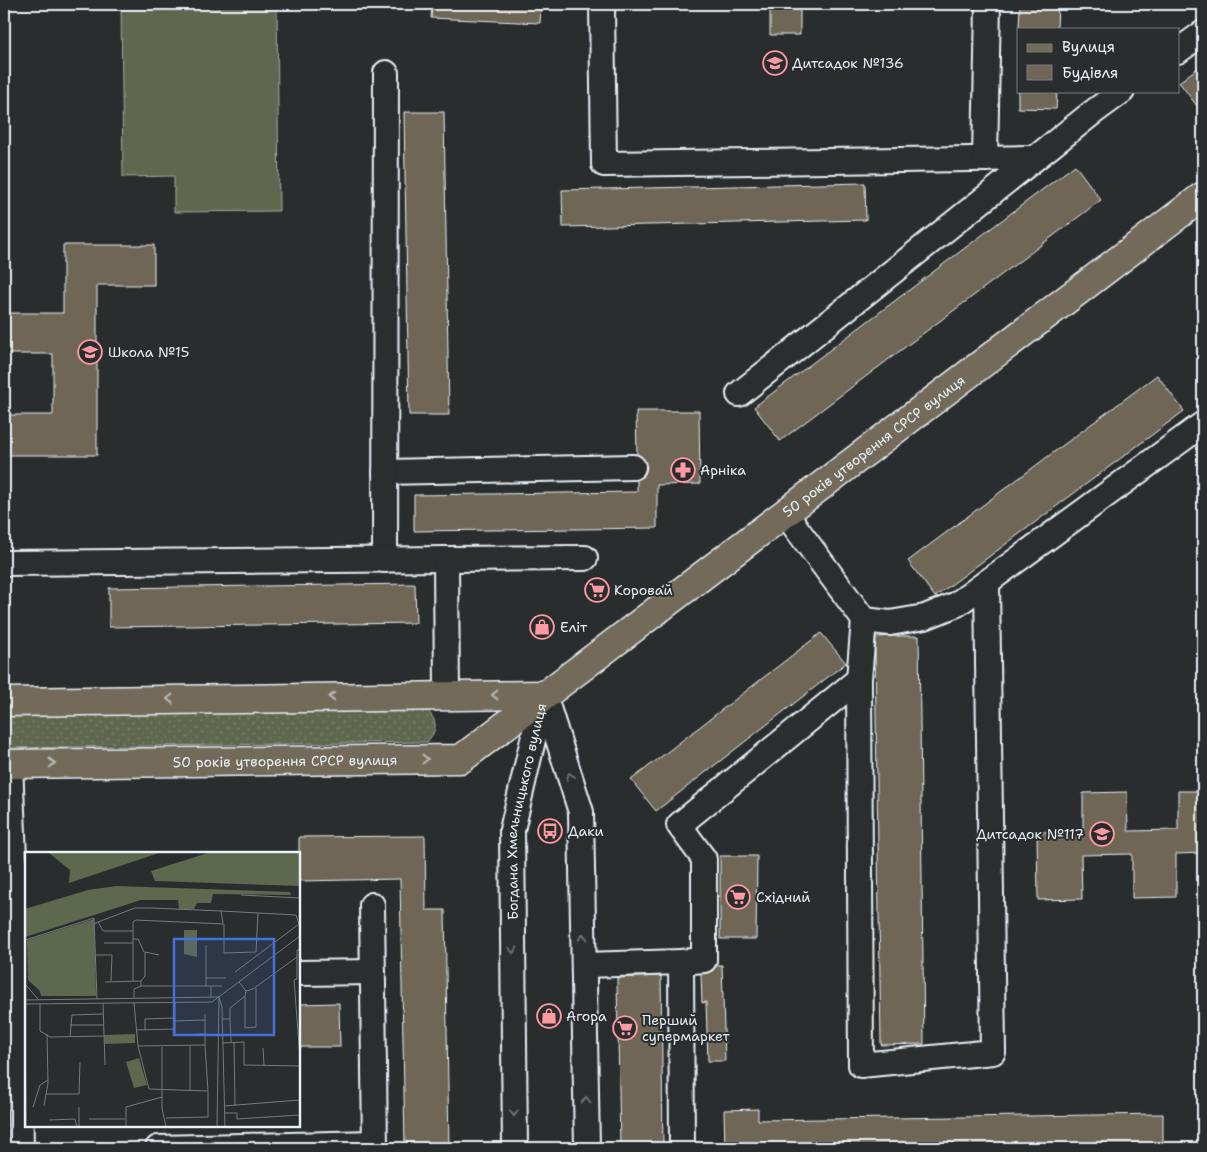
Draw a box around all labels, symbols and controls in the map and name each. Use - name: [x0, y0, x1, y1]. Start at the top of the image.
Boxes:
- legend: [1017, 28, 1180, 92]
- text: Вулиця: [1062, 37, 1115, 57]
- school or university icon: Дитсадок №136: [762, 50, 788, 76]
- place label: Дитсадок №136: [792, 54, 904, 72]
- text: Будівля: [1062, 63, 1118, 83]
- school or university icon: Школа №15: [77, 339, 103, 365]
- place label: Школа №15: [108, 343, 189, 361]
- street label: 50 років утворення СРСР вулиця: [779, 371, 969, 521]
- pharmacy icon: Арніка: [670, 457, 696, 483]
- place label: Арніка: [700, 461, 746, 479]
- supermarket icon: Коровай: [584, 577, 610, 603]
- place label: Коровай: [614, 581, 673, 599]
- shop icon: Еліт: [529, 614, 555, 640]
- place label: Еліт: [560, 618, 588, 636]
- one-way arrow: [491, 690, 499, 701]
- one-way arrow: [328, 692, 336, 703]
- one-way arrow: [166, 694, 174, 705]
- street label: Богдана Хмельницького вулиця: [503, 701, 550, 920]
- street label: 50 років утворення СРСР вулиця: [173, 751, 397, 771]
- one-way arrow: [422, 754, 429, 764]
- one-way arrow: [49, 758, 57, 768]
- one-way arrow: [565, 773, 575, 781]
- bus stop icon: Даки: [537, 818, 563, 844]
- school or university icon: Дитсадок №117: [1089, 821, 1115, 847]
- place label: Даки: [568, 822, 604, 840]
- place label: Дитсадок №117: [976, 825, 1084, 843]
- inset map: [25, 852, 300, 1127]
- supermarket icon: Східний: [725, 884, 751, 910]
- place label: Східний: [756, 888, 811, 906]
- one-way arrow: [578, 933, 588, 940]
- one-way arrow: [508, 946, 518, 954]
- shop icon: Агора: [536, 1003, 562, 1029]
- place label: Агора: [566, 1007, 607, 1025]
- place label: Перший супермаркет: [642, 1011, 731, 1045]
- supermarket icon: Перший супермаркет: [612, 1015, 638, 1041]
- one-way arrow: [581, 1095, 592, 1103]
- one-way arrow: [509, 1109, 519, 1117]

